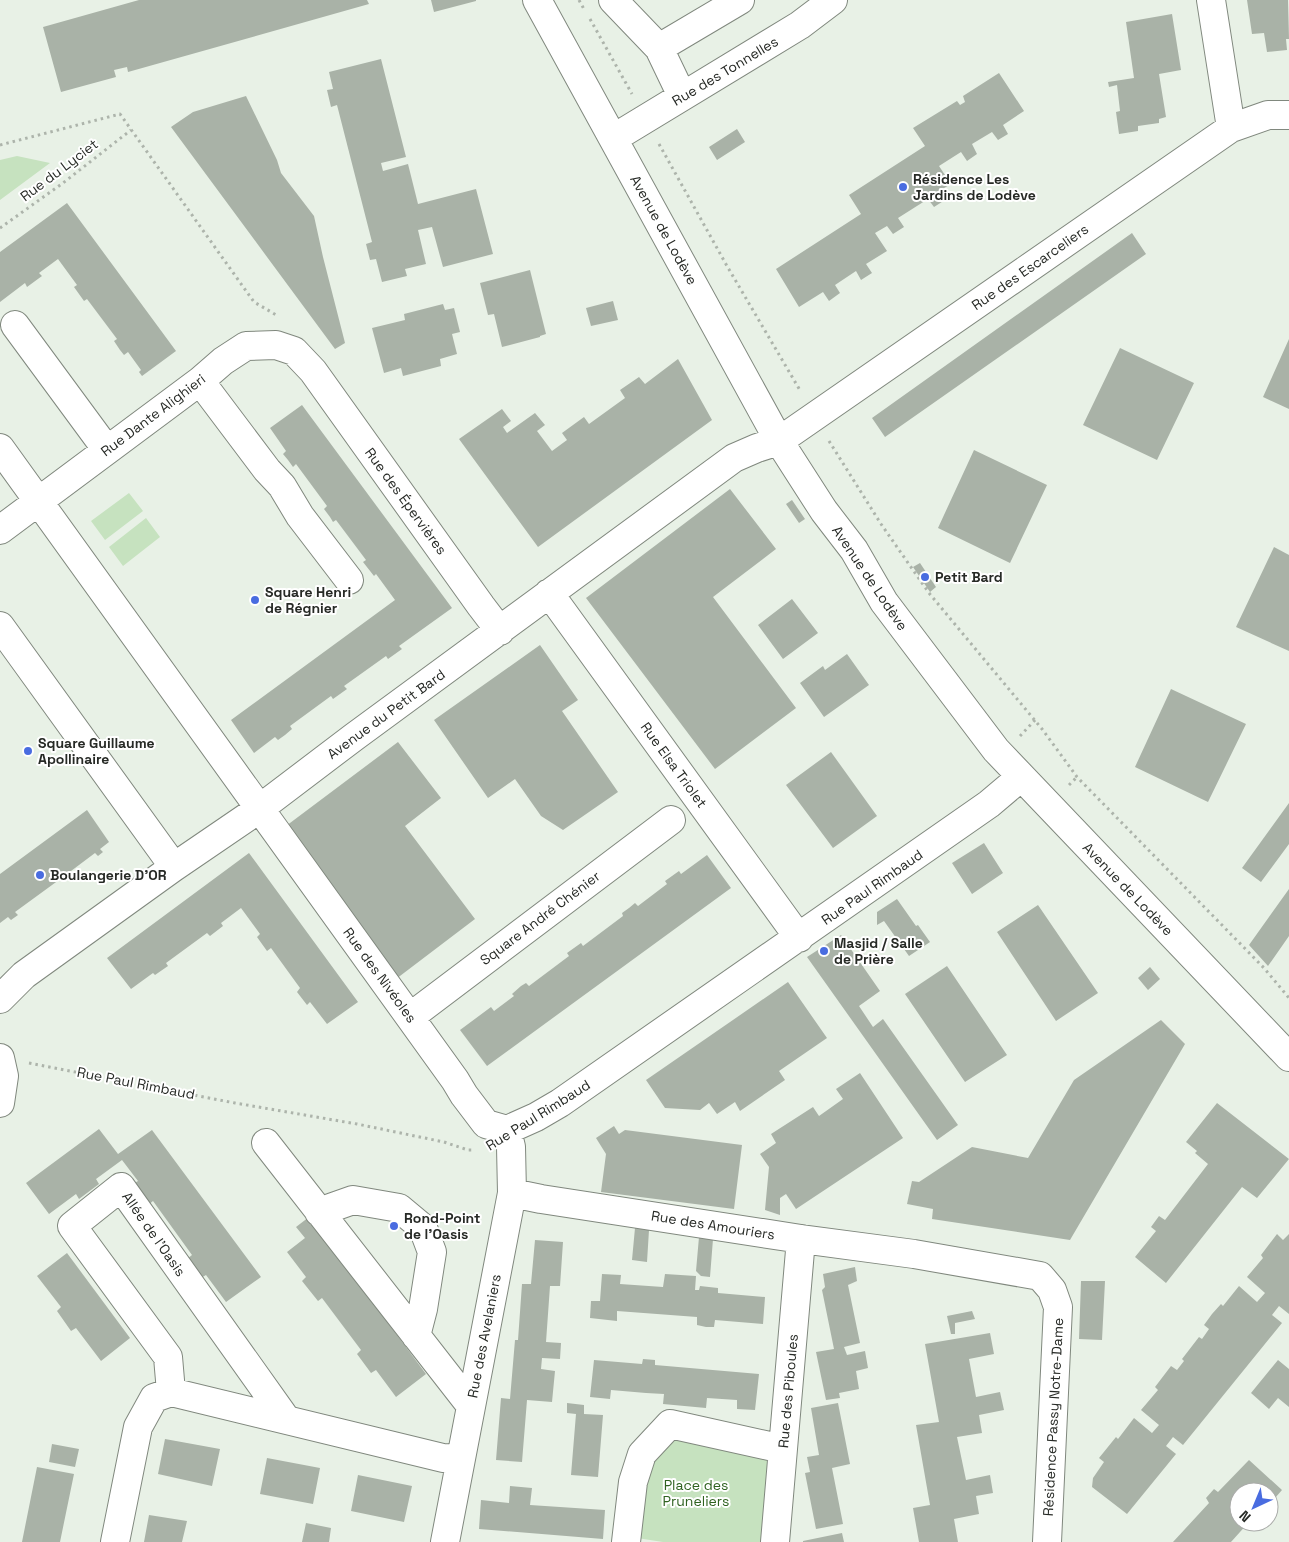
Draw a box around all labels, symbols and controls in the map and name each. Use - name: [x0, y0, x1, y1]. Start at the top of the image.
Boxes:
- street label: Rue des Tonnelles: [669, 32, 781, 110]
- street label: Rue du Lyciet: [16, 135, 102, 205]
- place label: Résidence Les Jardins de Lodève: [913, 170, 1036, 204]
- street label: Avenue de Lodève: [626, 172, 702, 288]
- marker: Résidence Les Jardins de Lodève: [897, 181, 909, 193]
- street label: Rue des Escarceliers: [968, 220, 1092, 314]
- street label: Rue Dante Alighieri: [97, 370, 209, 460]
- street label: Rue des Épervières: [361, 444, 451, 558]
- street label: Avenue de Lodève: [828, 522, 912, 634]
- place label: Petit Bard: [935, 568, 1003, 586]
- marker: Petit Bard: [919, 571, 931, 583]
- place label: Square Henri de Régnier: [265, 583, 351, 617]
- marker: Square Henri de Régnier: [249, 594, 261, 606]
- street label: Avenue du Petit Bard: [323, 665, 449, 763]
- street label: Rue Elsa Triolet: [637, 719, 711, 811]
- place label: Square Guillaume Apollinaire: [38, 734, 155, 768]
- marker: Square Guillaume Apollinaire: [22, 745, 34, 757]
- street label: Avenue de Lodève: [1079, 839, 1177, 939]
- street label: Rue Paul Rimbaud: [818, 845, 926, 929]
- place label: Boulangerie D'OR: [50, 866, 167, 884]
- street label: Square André Chénier: [476, 867, 604, 969]
- marker: Boulangerie D'OR: [34, 869, 46, 881]
- street label: Rue des Nivéoles: [339, 924, 421, 1026]
- place label: Masjid / Salle de Prière: [834, 934, 923, 968]
- marker: Masjid / Salle de Prière: [818, 945, 830, 957]
- street label: Rue Paul Rimbaud: [75, 1063, 197, 1103]
- street label: Rue Paul Rimbaud: [482, 1076, 594, 1154]
- street label: Allée de l'Oasis: [118, 1188, 190, 1280]
- street label: Rue des Amouriers: [650, 1206, 776, 1244]
- place label: Rond-Point de l'Oasis: [404, 1209, 480, 1243]
- marker: Rond-Point de l'Oasis: [388, 1220, 400, 1232]
- street label: Rue des Avelaniers: [463, 1273, 505, 1399]
- street label: Résidence Passy Notre-Dame: [1039, 1317, 1067, 1517]
- street label: Rue des Piboules: [774, 1333, 802, 1449]
- park label: Place des Pruneliers: [663, 1476, 729, 1510]
- north arrow: [1229, 1482, 1279, 1532]
- text: N: [1235, 1507, 1255, 1526]

